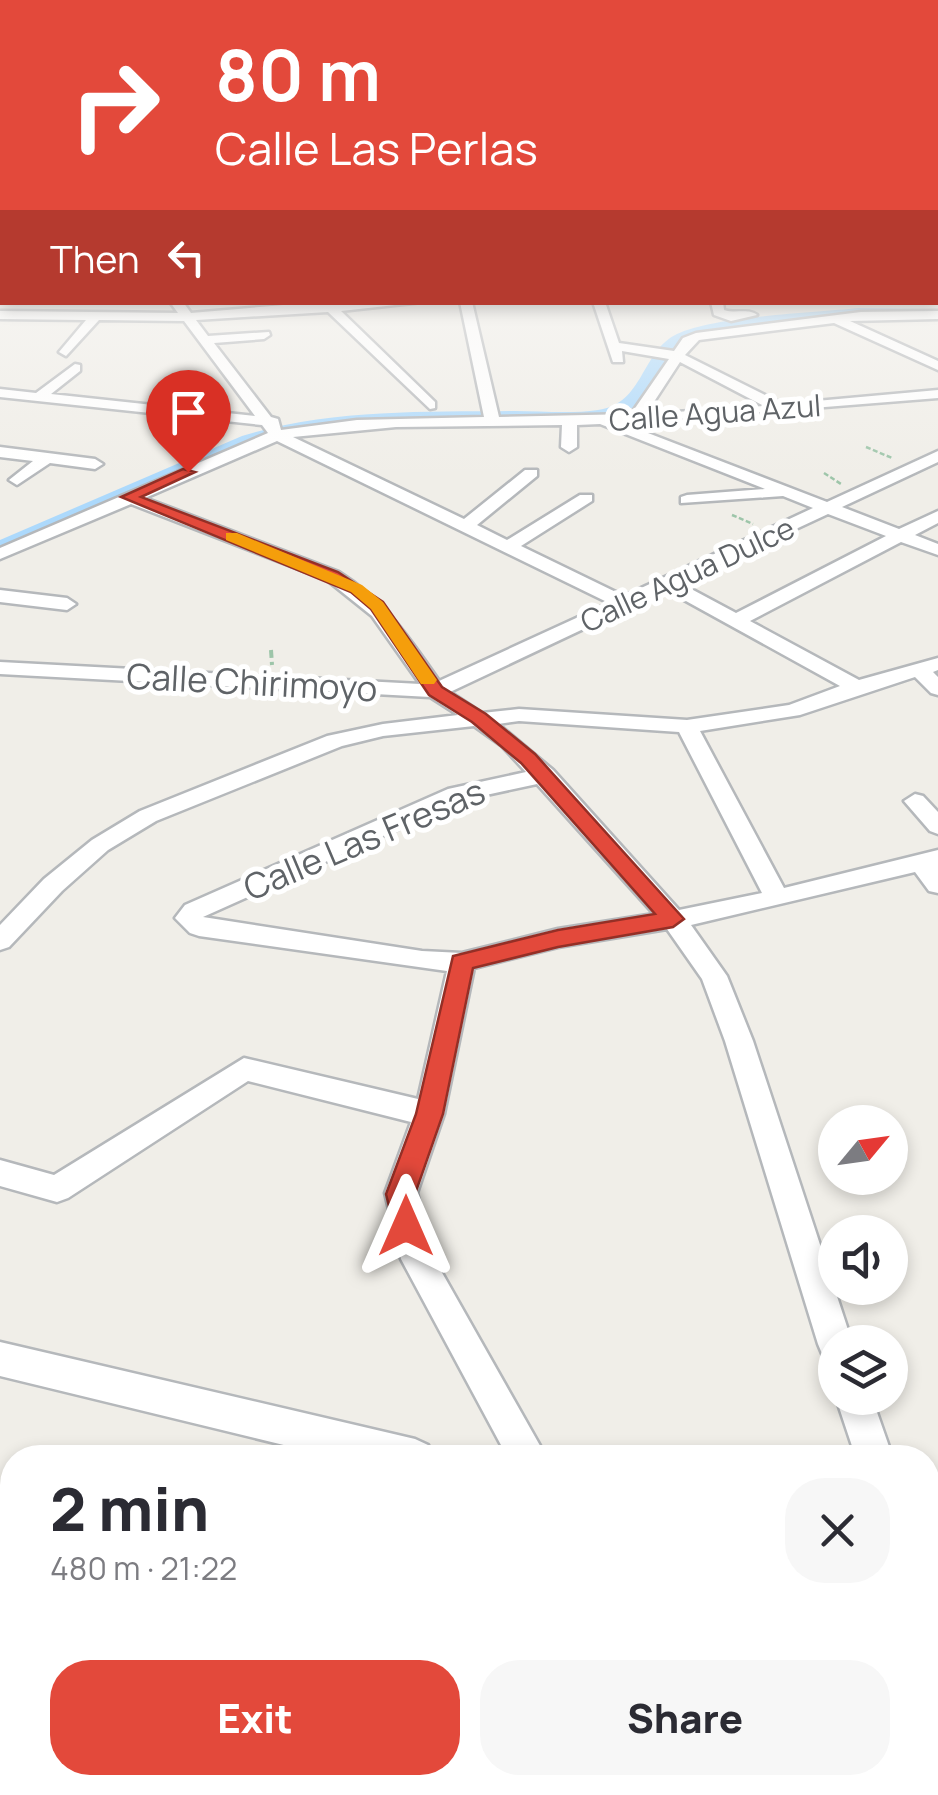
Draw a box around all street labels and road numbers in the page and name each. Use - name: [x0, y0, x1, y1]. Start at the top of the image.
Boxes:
- street label: Calle Agua Azul: [608, 384, 822, 440]
- street label: Calle Agua Dulce: [573, 506, 801, 642]
- street label: Calle Chirimoyo: [125, 651, 379, 713]
- street label: Calle Las Fresas: [236, 767, 492, 911]

